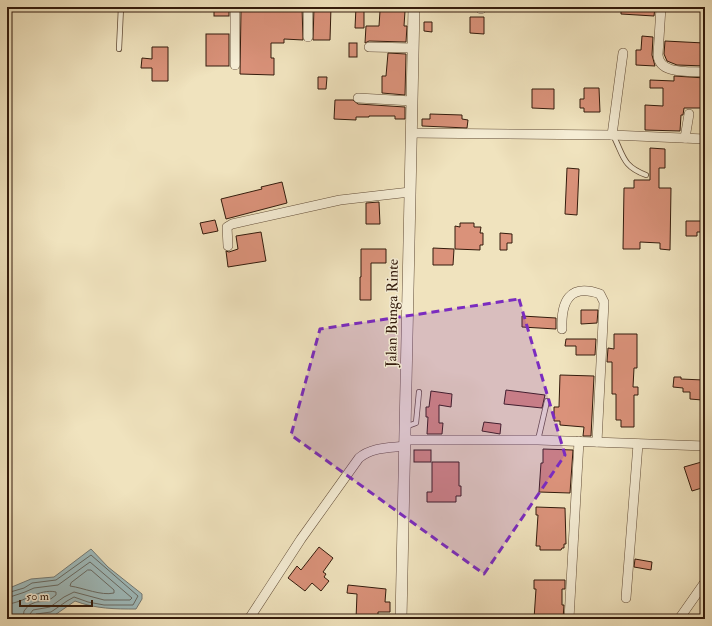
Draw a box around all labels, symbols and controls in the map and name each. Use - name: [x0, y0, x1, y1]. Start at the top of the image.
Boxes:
- street label: Jalan Bunga Rinte: [382, 259, 404, 368]
- scale bar: [20, 582, 92, 608]
- text: 50 m: [26, 589, 50, 604]

